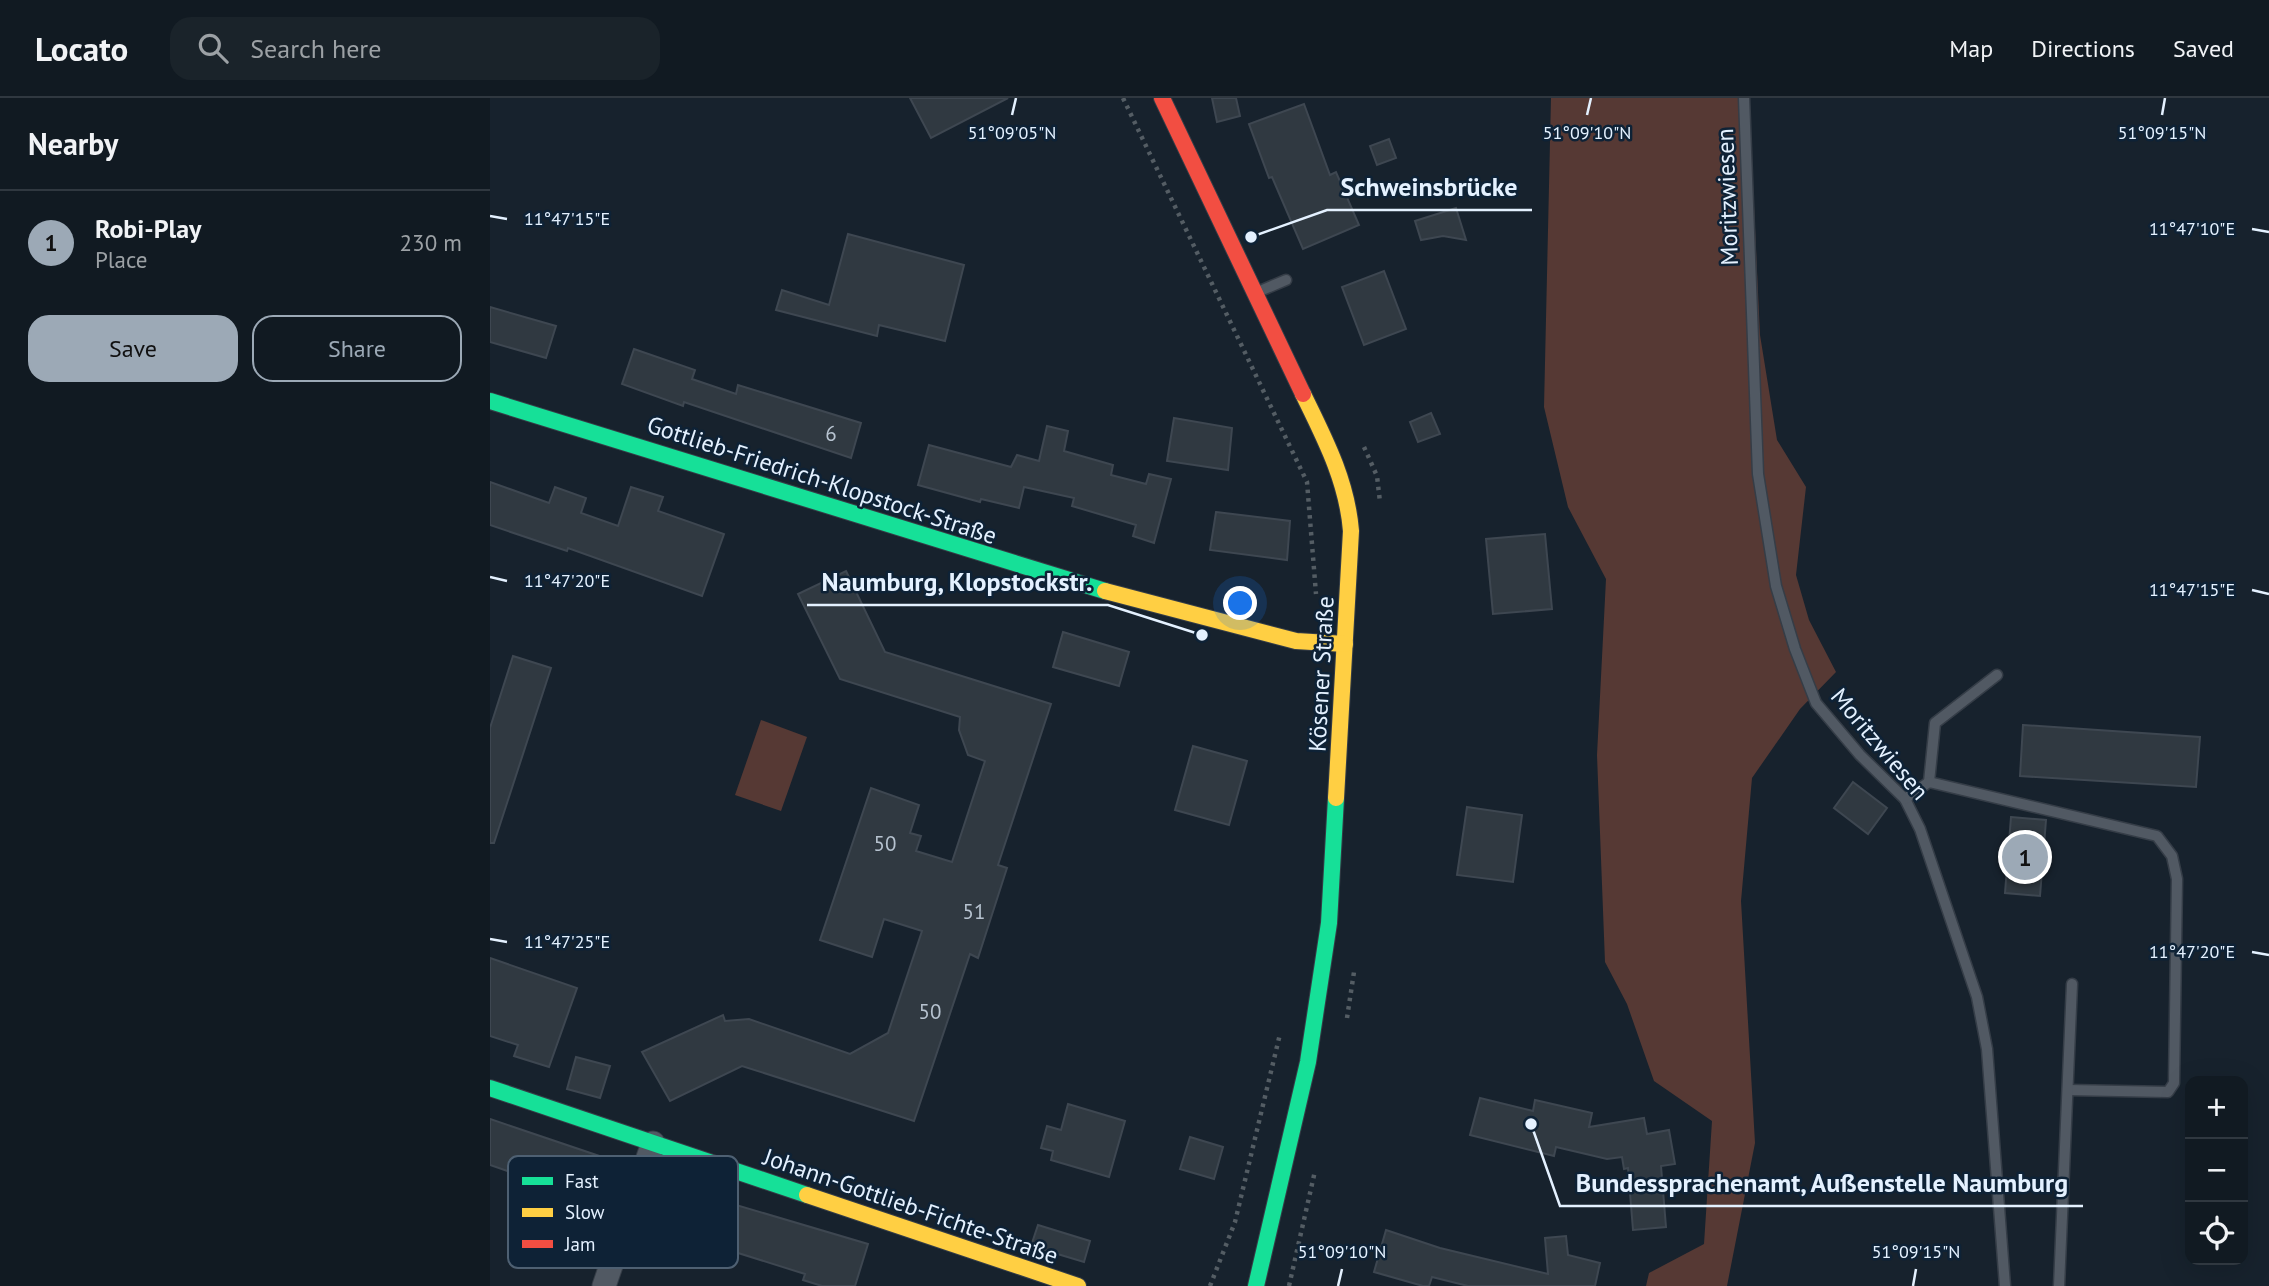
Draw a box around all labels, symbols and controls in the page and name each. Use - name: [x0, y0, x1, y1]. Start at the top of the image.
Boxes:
- search box: [170, 17, 660, 80]
- text: Locato: [35, 27, 128, 70]
- icon: search: [194, 29, 232, 67]
- text: Search here: [250, 32, 381, 65]
- text: Map: [1949, 33, 1993, 64]
- text: Directions: [2031, 33, 2135, 64]
- text: Saved: [2173, 33, 2234, 64]
- text: 51°09'05"N: [968, 121, 1056, 144]
- text: 51°09'10"N: [1543, 121, 1631, 144]
- text: 51°09'15"N: [2118, 121, 2206, 144]
- text: Nearby: [28, 124, 118, 163]
- street label: Moritzwiesen: [1709, 128, 1745, 266]
- callout: Schweinsbrücke: [1327, 163, 1532, 210]
- text: Schweinsbrücke: [1340, 170, 1518, 203]
- text: 11°47'15"E: [524, 207, 610, 230]
- text: Robi-Play: [95, 212, 202, 245]
- text: 11°47'10"E: [2149, 217, 2235, 240]
- text: 1: [44, 228, 58, 257]
- text: 230 m: [400, 228, 462, 257]
- text: Place: [95, 245, 148, 274]
- button: Save: [28, 315, 238, 382]
- button: Share: [252, 315, 462, 382]
- street label: Gottlieb-Friedrich-Klopstock-Straße: [643, 409, 1001, 551]
- house number: 6: [825, 420, 837, 447]
- callout: Naumburg, Klopstockstr.: [807, 558, 1108, 605]
- text: Naumburg, Klopstockstr.: [822, 565, 1092, 598]
- text: 11°47'20"E: [524, 569, 610, 592]
- text: 11°47'15"E: [2149, 578, 2235, 601]
- your location: [1223, 586, 1257, 620]
- street label: Kösener Straße: [1301, 595, 1341, 753]
- street label: Moritzwiesen: [1824, 682, 1936, 806]
- house number: 50: [874, 830, 896, 857]
- pin: 1: [2002, 831, 2048, 883]
- house number: 51: [963, 898, 985, 925]
- text: 11°47'25"E: [524, 930, 610, 953]
- text: 11°47'20"E: [2149, 940, 2235, 963]
- house number: 50: [919, 998, 941, 1025]
- map controls: [2185, 1076, 2248, 1265]
- button: +: [2185, 1076, 2248, 1139]
- button: −: [2185, 1139, 2248, 1202]
- street label: Johann-Gottlieb-Fichte-Straße: [759, 1141, 1062, 1271]
- legend: [508, 1156, 738, 1268]
- callout: Bundessprachenamt, Außenstelle Naumburg: [1560, 1159, 2083, 1206]
- text: Bundessprachenamt, Außenstelle Naumburg: [1576, 1166, 2068, 1199]
- text: Fast: [565, 1169, 599, 1193]
- text: Slow: [565, 1200, 605, 1224]
- button: locate: [2185, 1202, 2248, 1265]
- text: Jam: [564, 1232, 595, 1256]
- text: 51°09'10"N: [1298, 1240, 1386, 1263]
- text: 51°09'15"N: [1872, 1240, 1960, 1263]

